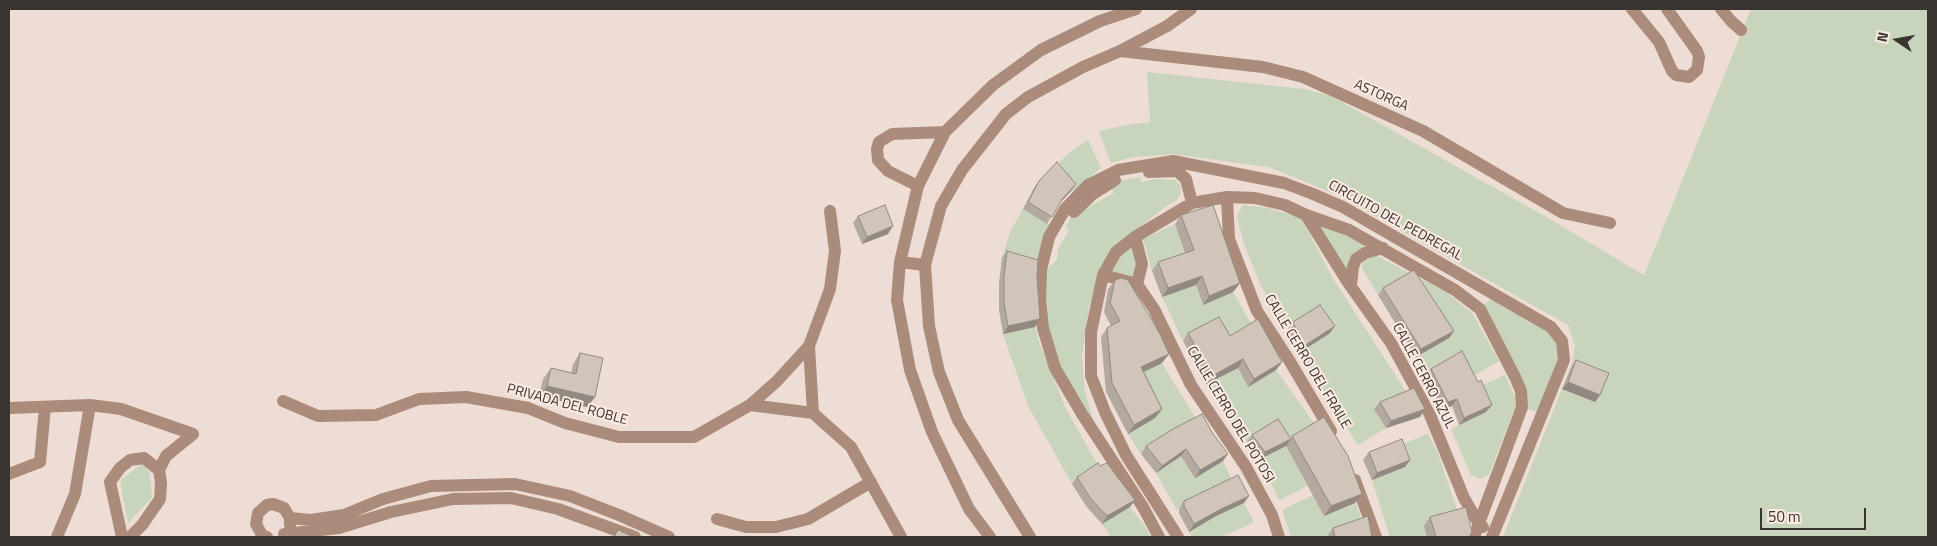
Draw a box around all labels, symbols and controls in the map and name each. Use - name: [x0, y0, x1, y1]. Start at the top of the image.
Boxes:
- north arrow: [1872, 15, 1922, 65]
- text: N: [1871, 30, 1893, 44]
- street label: ASTORGA: [1351, 77, 1411, 115]
- street label: CIRCUITO DEL PEDREGAL: [1325, 177, 1465, 265]
- street label: CALLE CERRO DEL FRAILE: [1260, 292, 1354, 432]
- street label: CALLE CERRO AZUL: [1388, 321, 1458, 431]
- street label: CALLE CERRO DEL POTOSI: [1183, 344, 1277, 486]
- street label: PRIVADA DEL ROBLE: [505, 381, 629, 429]
- scale bar: [1762, 498, 1868, 530]
- text: 50 m: [1768, 505, 1801, 528]

